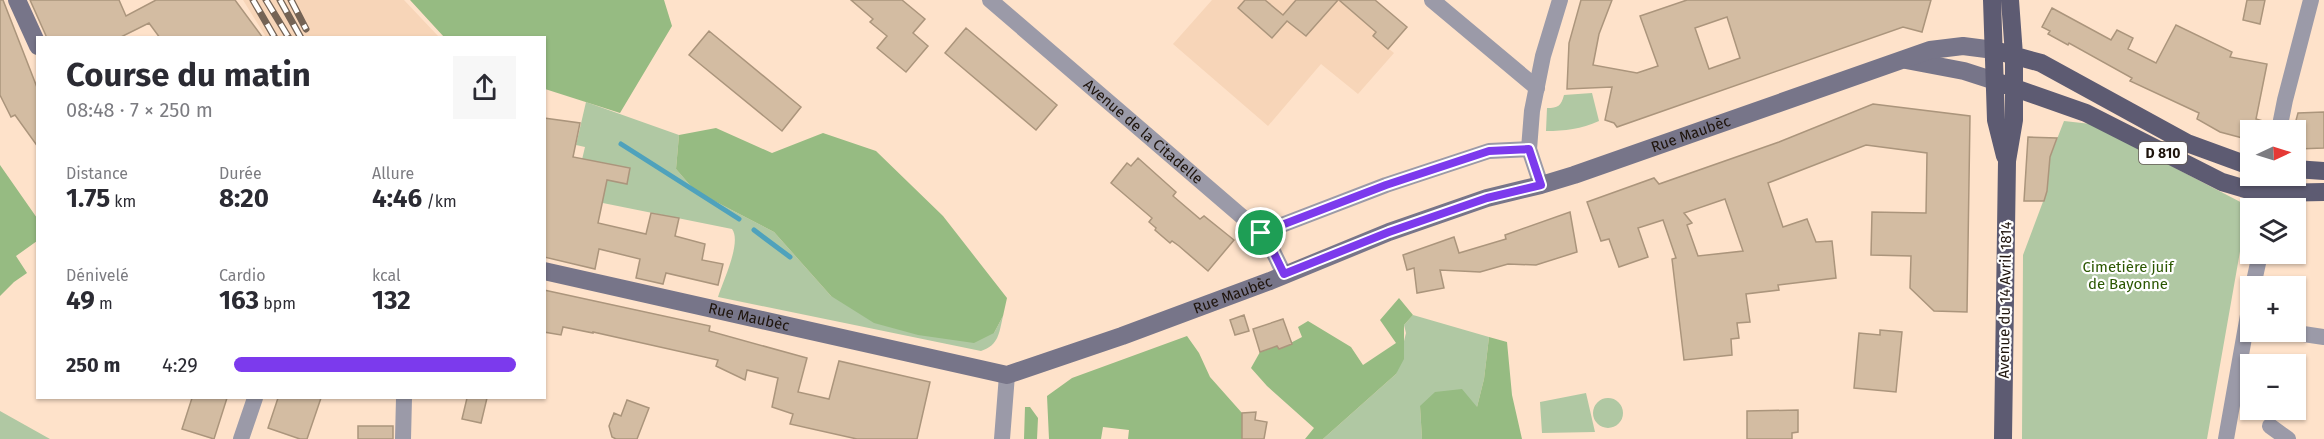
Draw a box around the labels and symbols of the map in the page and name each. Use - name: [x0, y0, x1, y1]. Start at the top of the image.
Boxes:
- street label: Avenue de la Citadelle: [1080, 75, 1207, 188]
- street label: Rue Maubèc: [1649, 112, 1733, 156]
- north arrow: [2240, 120, 2306, 186]
- road number: D 810: [2139, 142, 2187, 164]
- pin: [1235, 207, 1286, 258]
- street label: Avenue du 14 Avril 1814: [1995, 221, 2015, 379]
- park label: Cimetière juif de Bayonne: [2082, 258, 2175, 293]
- street label: Rue Maubèc: [1191, 272, 1275, 318]
- street label: Rue Maubèc: [707, 299, 791, 335]

